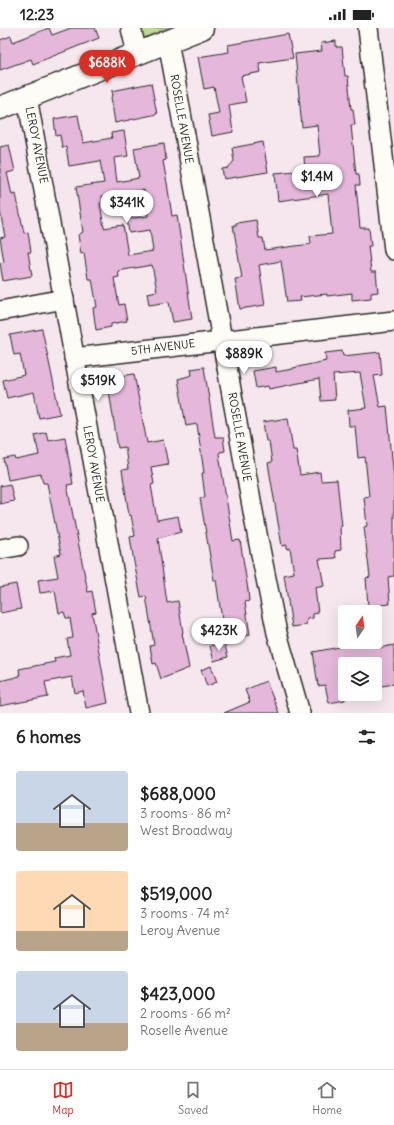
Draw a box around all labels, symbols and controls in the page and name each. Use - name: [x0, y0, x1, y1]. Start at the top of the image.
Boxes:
- text: 12:23: [20, 5, 54, 24]
- pin: $688K: [79, 50, 135, 84]
- text: $688K: [88, 54, 126, 71]
- street label: ROSELLE AVENUE: [167, 73, 197, 165]
- street label: LEROY AVENUE: [23, 105, 51, 185]
- pin: $1.4M: [289, 164, 345, 198]
- text: $1.4M: [301, 168, 333, 185]
- pin: $341K: [99, 190, 155, 224]
- text: $341K: [109, 194, 145, 211]
- street label: 5TH AVENUE: [130, 336, 196, 358]
- pin: $889K: [216, 341, 272, 375]
- text: $889K: [225, 345, 263, 362]
- pin: $519K: [70, 368, 126, 402]
- text: $519K: [80, 372, 116, 389]
- street label: ROSELLE AVENUE: [225, 391, 255, 483]
- street label: LEROY AVENUE: [80, 424, 108, 504]
- north arrow: [338, 605, 382, 649]
- map controls: [338, 605, 382, 701]
- pin: $423K: [191, 618, 247, 652]
- text: $423K: [200, 622, 238, 639]
- button: layers: [338, 657, 382, 701]
- text: 6 homes: [16, 726, 81, 748]
- icon: filters: [356, 726, 378, 748]
- text: $688,000: [140, 783, 216, 805]
- icon: home: [48, 787, 96, 835]
- text: 3 rooms · 86 m²: [140, 805, 231, 822]
- text: West Broadway: [140, 822, 233, 839]
- text: $519,000: [140, 883, 213, 905]
- icon: home: [48, 887, 96, 935]
- text: 3 rooms · 74 m²: [140, 905, 230, 922]
- text: Leroy Avenue: [140, 922, 220, 939]
- text: $423,000: [140, 983, 215, 1005]
- icon: home: [48, 987, 96, 1035]
- text: 2 rooms · 66 m²: [140, 1005, 231, 1022]
- text: Roselle Avenue: [140, 1022, 228, 1039]
- tab: Map: [52, 1079, 74, 1117]
- tab: Saved: [178, 1079, 208, 1117]
- tab: Home: [312, 1079, 342, 1117]

